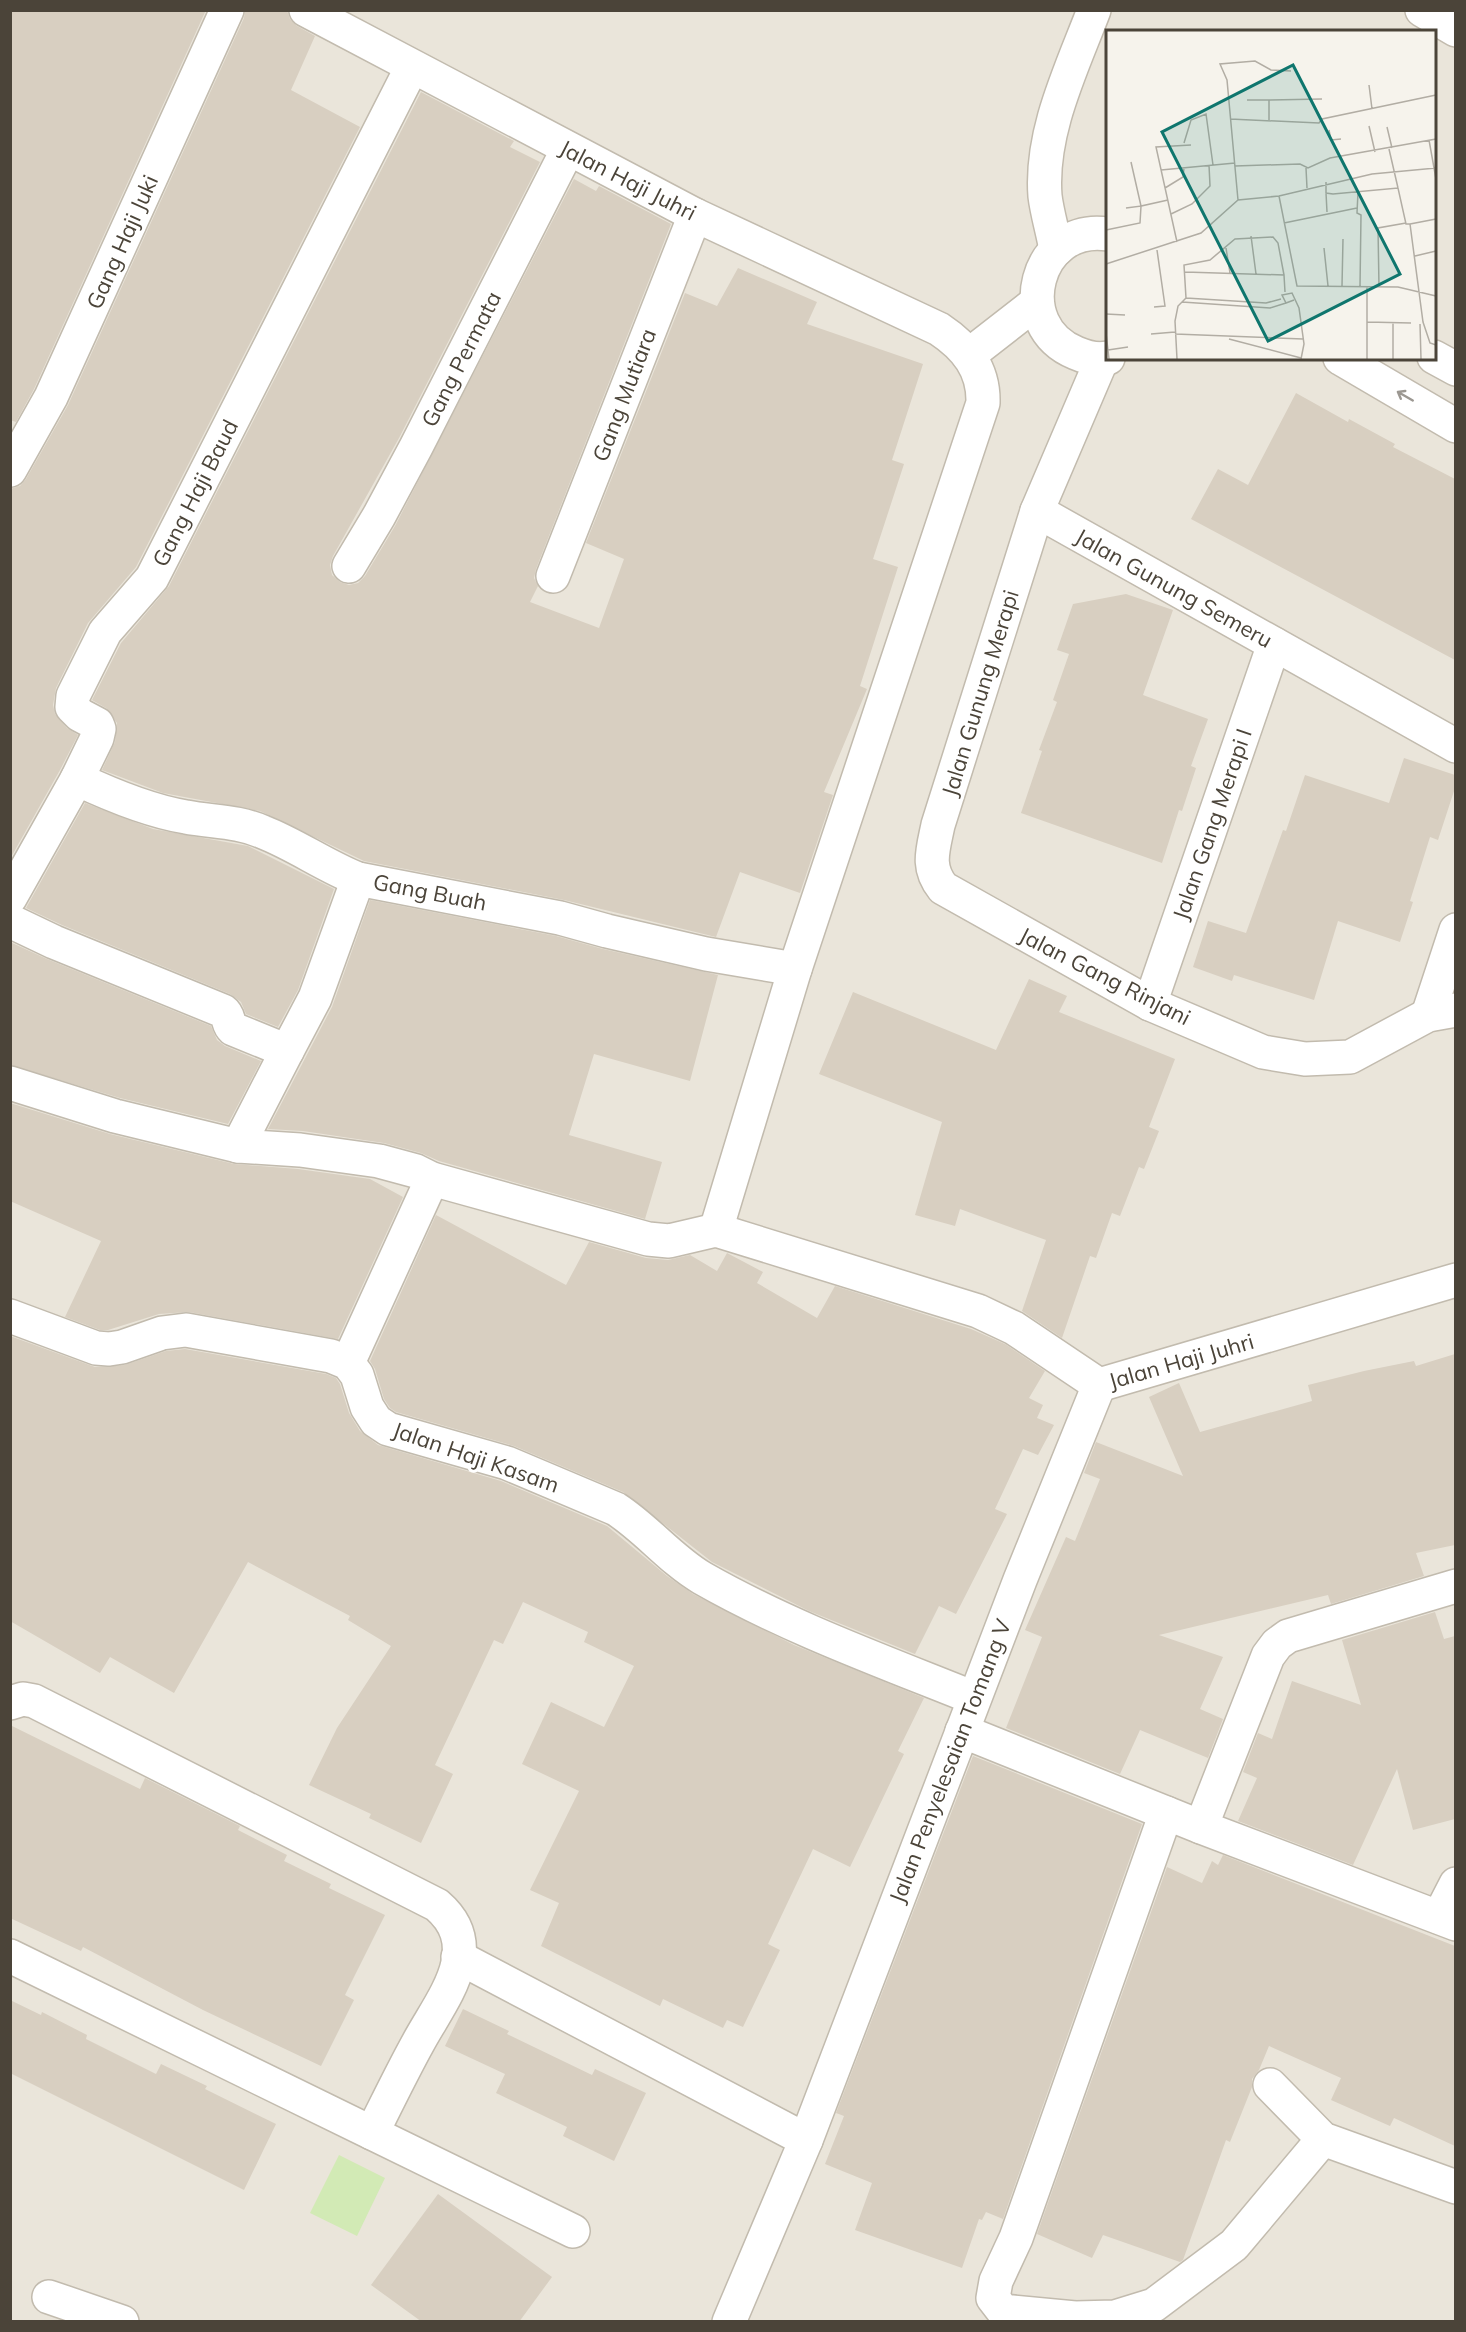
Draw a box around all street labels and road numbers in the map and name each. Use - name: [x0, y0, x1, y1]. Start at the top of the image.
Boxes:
- street label: Jalan Haji Juhri: [555, 134, 701, 226]
- street label: Gang Haji Juki: [80, 171, 164, 313]
- street label: Gang Permata: [415, 287, 507, 431]
- street label: Gang Mutiara: [586, 325, 662, 465]
- street label: Gang Haji Baud: [146, 415, 244, 571]
- street label: Jalan Gunung Semeru: [1070, 522, 1278, 654]
- street label: Jalan Gunung Merapi: [935, 587, 1025, 799]
- street label: Jalan Gang Merapi I: [1166, 725, 1258, 923]
- street label: Gang Buah: [371, 867, 489, 917]
- street label: Jalan Gang Rinjani: [1015, 921, 1195, 1031]
- street label: Jalan Haji Juhri: [1105, 1327, 1257, 1395]
- street label: Jalan Haji Kasam: [389, 1415, 563, 1499]
- street label: Jalan Penyelesaian Tomang V: [883, 1614, 1017, 1907]

